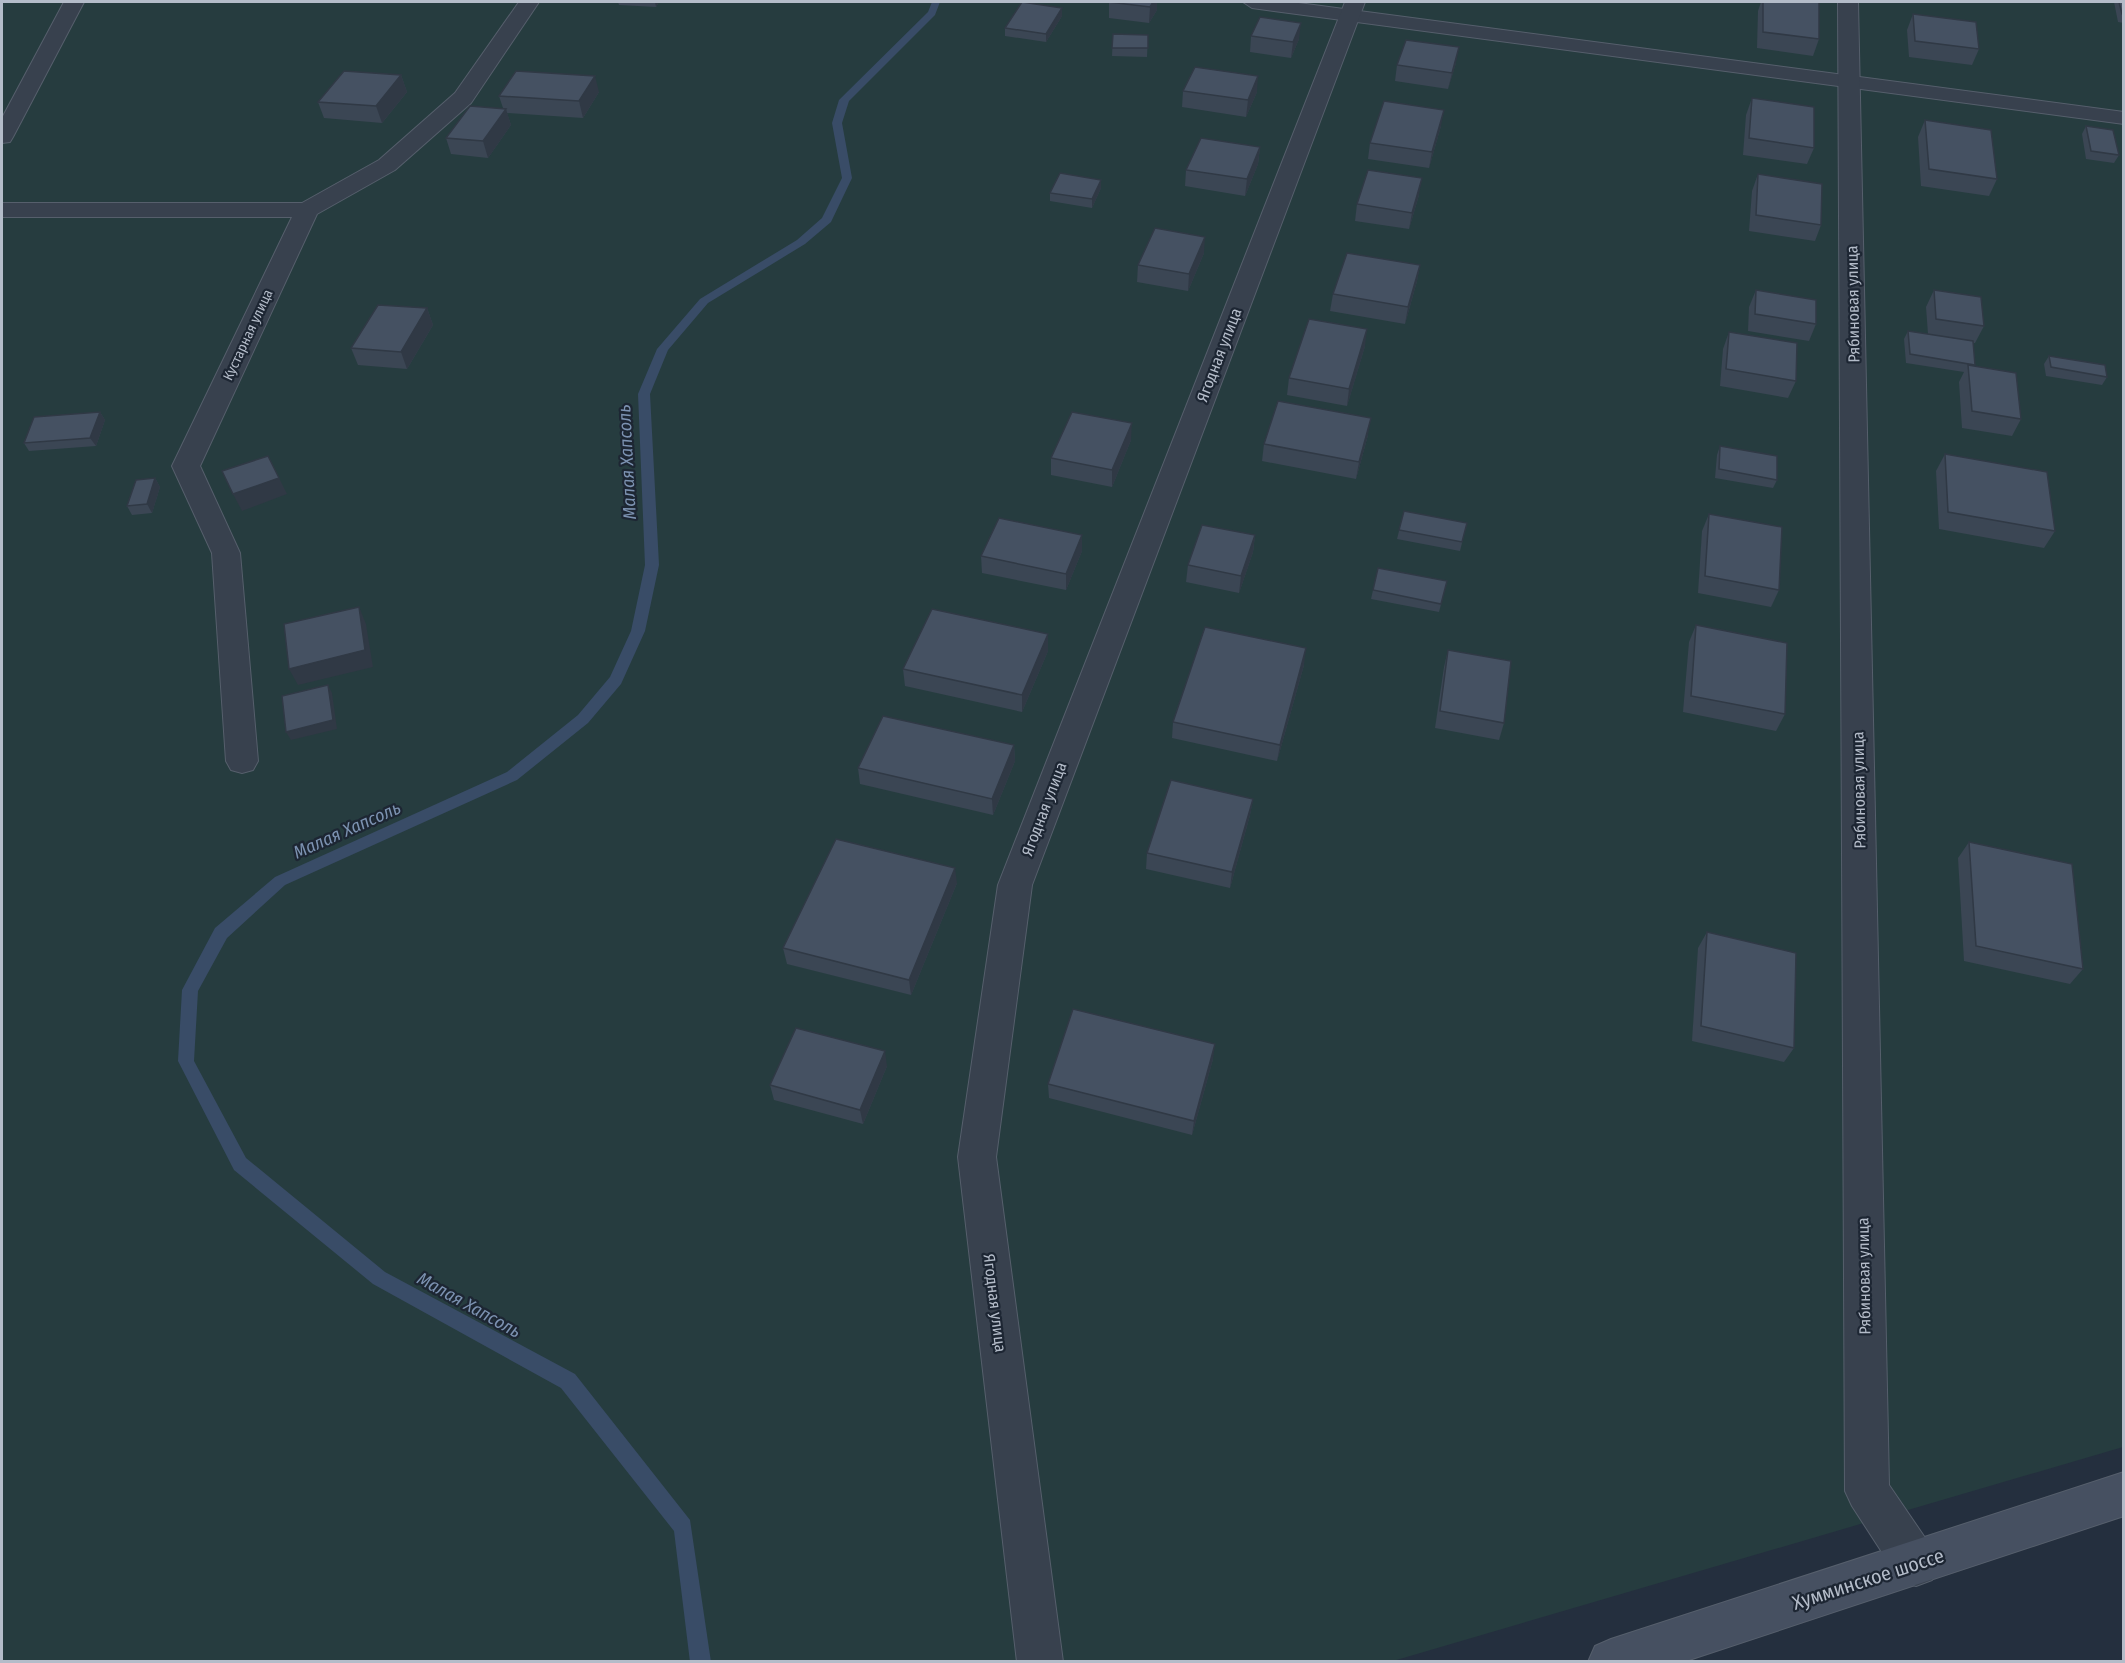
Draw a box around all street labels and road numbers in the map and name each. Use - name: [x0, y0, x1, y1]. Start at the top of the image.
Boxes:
- street label: Рябиновая улица: [1842, 245, 1864, 363]
- street label: Кустарная улица: [219, 287, 277, 383]
- street label: Ягодная улица: [1192, 305, 1246, 405]
- street label: Рябиновая улица: [1848, 731, 1870, 849]
- street label: Ягодная улица: [1017, 759, 1071, 859]
- street label: Рябиновая улица: [1853, 1217, 1875, 1335]
- street label: Ягодная улица: [980, 1253, 1010, 1353]
- street label: Хумминское шоссе: [1789, 1543, 1947, 1615]

